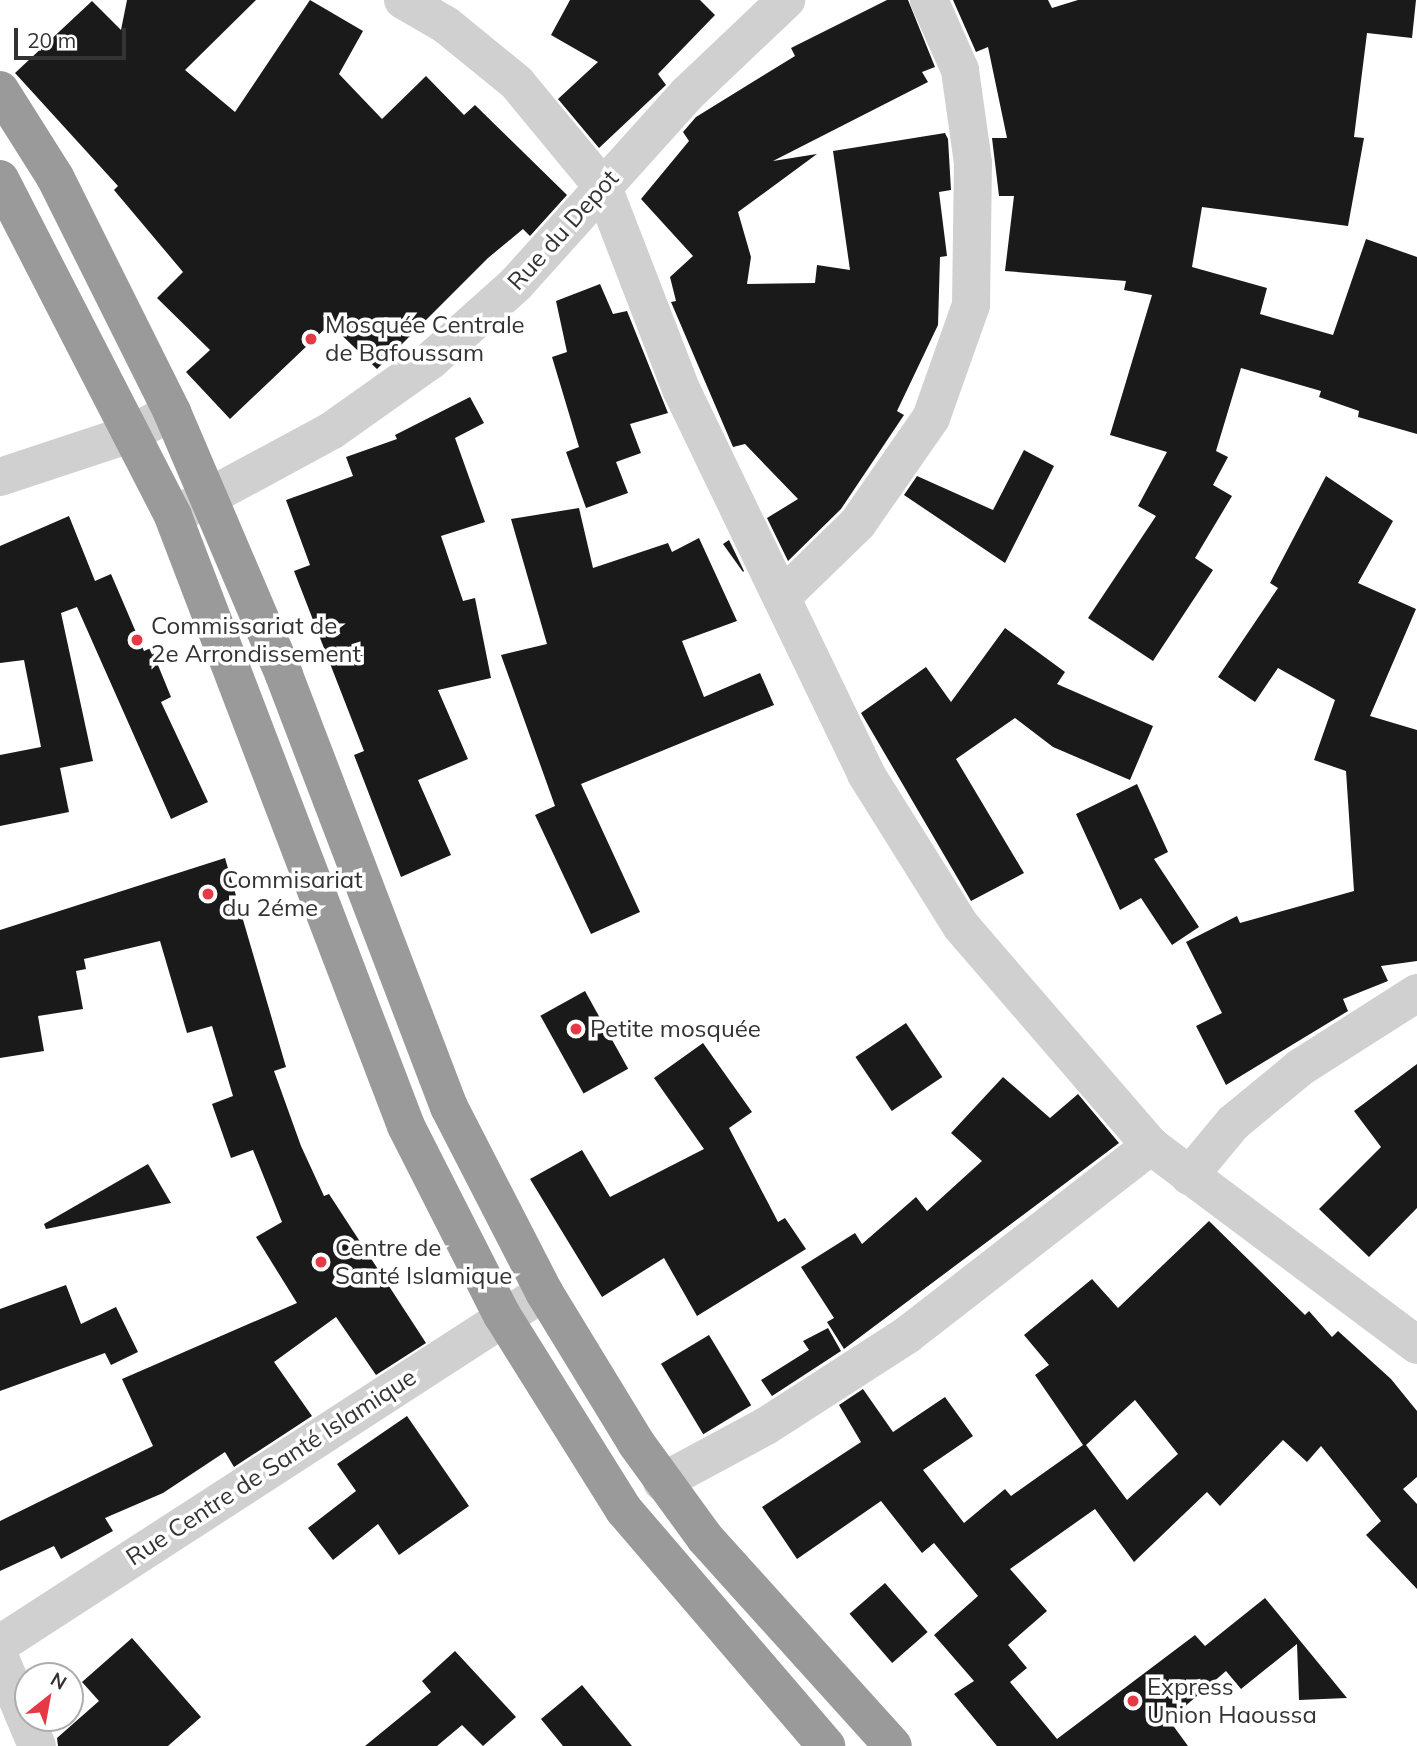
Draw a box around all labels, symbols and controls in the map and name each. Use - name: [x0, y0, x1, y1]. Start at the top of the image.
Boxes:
- scale bar: [18, 14, 130, 58]
- text: 20 m: [27, 27, 76, 53]
- street label: Rue du Depot: [502, 164, 624, 296]
- place label: Mosquée Centrale de Bafoussam: [325, 311, 525, 367]
- marker: Mosquée Centrale de Bafoussam: [303, 331, 319, 347]
- place label: Commissariat de 2e Arrondissement: [151, 612, 361, 668]
- marker: Commissariat de 2e Arrondissement: [129, 632, 145, 648]
- place label: Commisariat du 2éme: [222, 866, 363, 922]
- marker: Commisariat du 2éme: [200, 886, 216, 902]
- place label: Petite mosquée: [590, 1015, 761, 1043]
- marker: Petite mosquée: [568, 1021, 584, 1037]
- place label: Centre de Santé Islamique: [335, 1234, 512, 1290]
- marker: Centre de Santé Islamique: [313, 1254, 329, 1270]
- street label: Rue Centre de Santé Islamique: [121, 1362, 421, 1572]
- north arrow: [14, 1662, 84, 1732]
- text: N: [46, 1667, 71, 1695]
- place label: Express Union Haoussa: [1147, 1673, 1317, 1729]
- marker: Express Union Haoussa: [1125, 1693, 1141, 1709]

